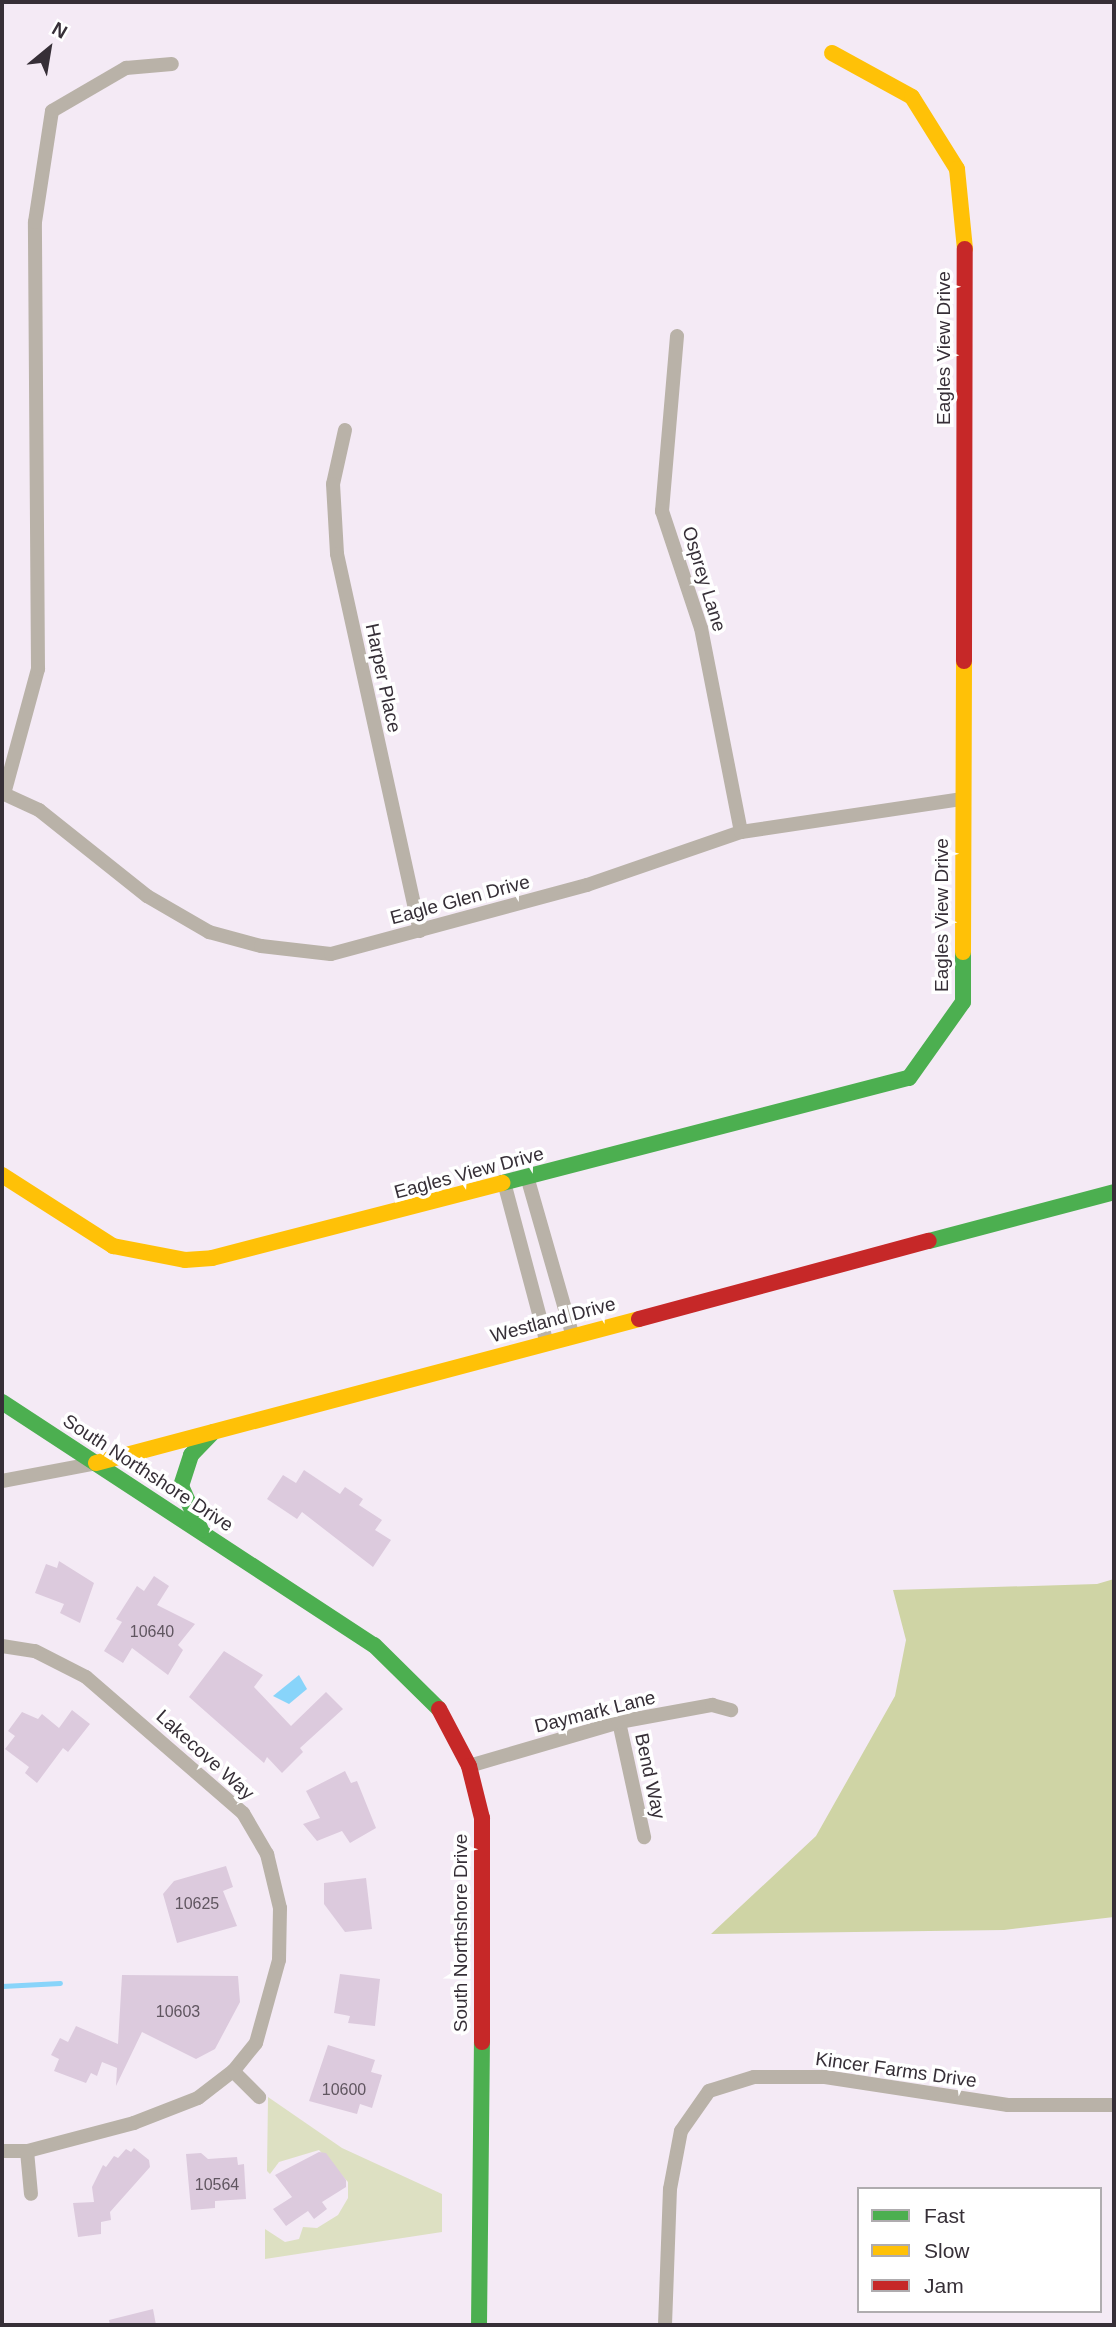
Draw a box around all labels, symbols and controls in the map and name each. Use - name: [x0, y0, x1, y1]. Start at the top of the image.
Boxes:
- north arrow: [14, 14, 84, 84]
- text: N: [49, 18, 71, 43]
- street label: Eagles View Drive: [933, 271, 955, 425]
- street label: Osprey Lane: [677, 524, 731, 634]
- street label: Harper Place: [360, 621, 406, 735]
- street label: Eagles View Drive: [931, 838, 953, 992]
- street label: Eagle Glen Drive: [388, 870, 532, 930]
- street label: Eagles View Drive: [392, 1142, 546, 1204]
- street label: Westland Drive: [488, 1292, 618, 1348]
- street label: South Northshore Drive: [59, 1409, 237, 1537]
- house number: 10640: [130, 1622, 174, 1642]
- street label: Daymark Lane: [532, 1686, 658, 1738]
- street label: Lakecove Way: [151, 1705, 259, 1805]
- street label: Bend Way: [630, 1731, 670, 1821]
- street label: South Northshore Drive: [450, 1834, 472, 2032]
- house number: 10625: [175, 1894, 219, 1914]
- house number: 10603: [156, 2002, 200, 2022]
- street label: Kincer Farms Drive: [814, 2047, 978, 2093]
- house number: 10600: [322, 2080, 366, 2100]
- house number: 10564: [195, 2175, 239, 2195]
- legend: [857, 2187, 1102, 2313]
- text: Fast: [924, 2204, 965, 2227]
- text: Slow: [924, 2239, 970, 2262]
- text: Jam: [924, 2274, 964, 2297]

